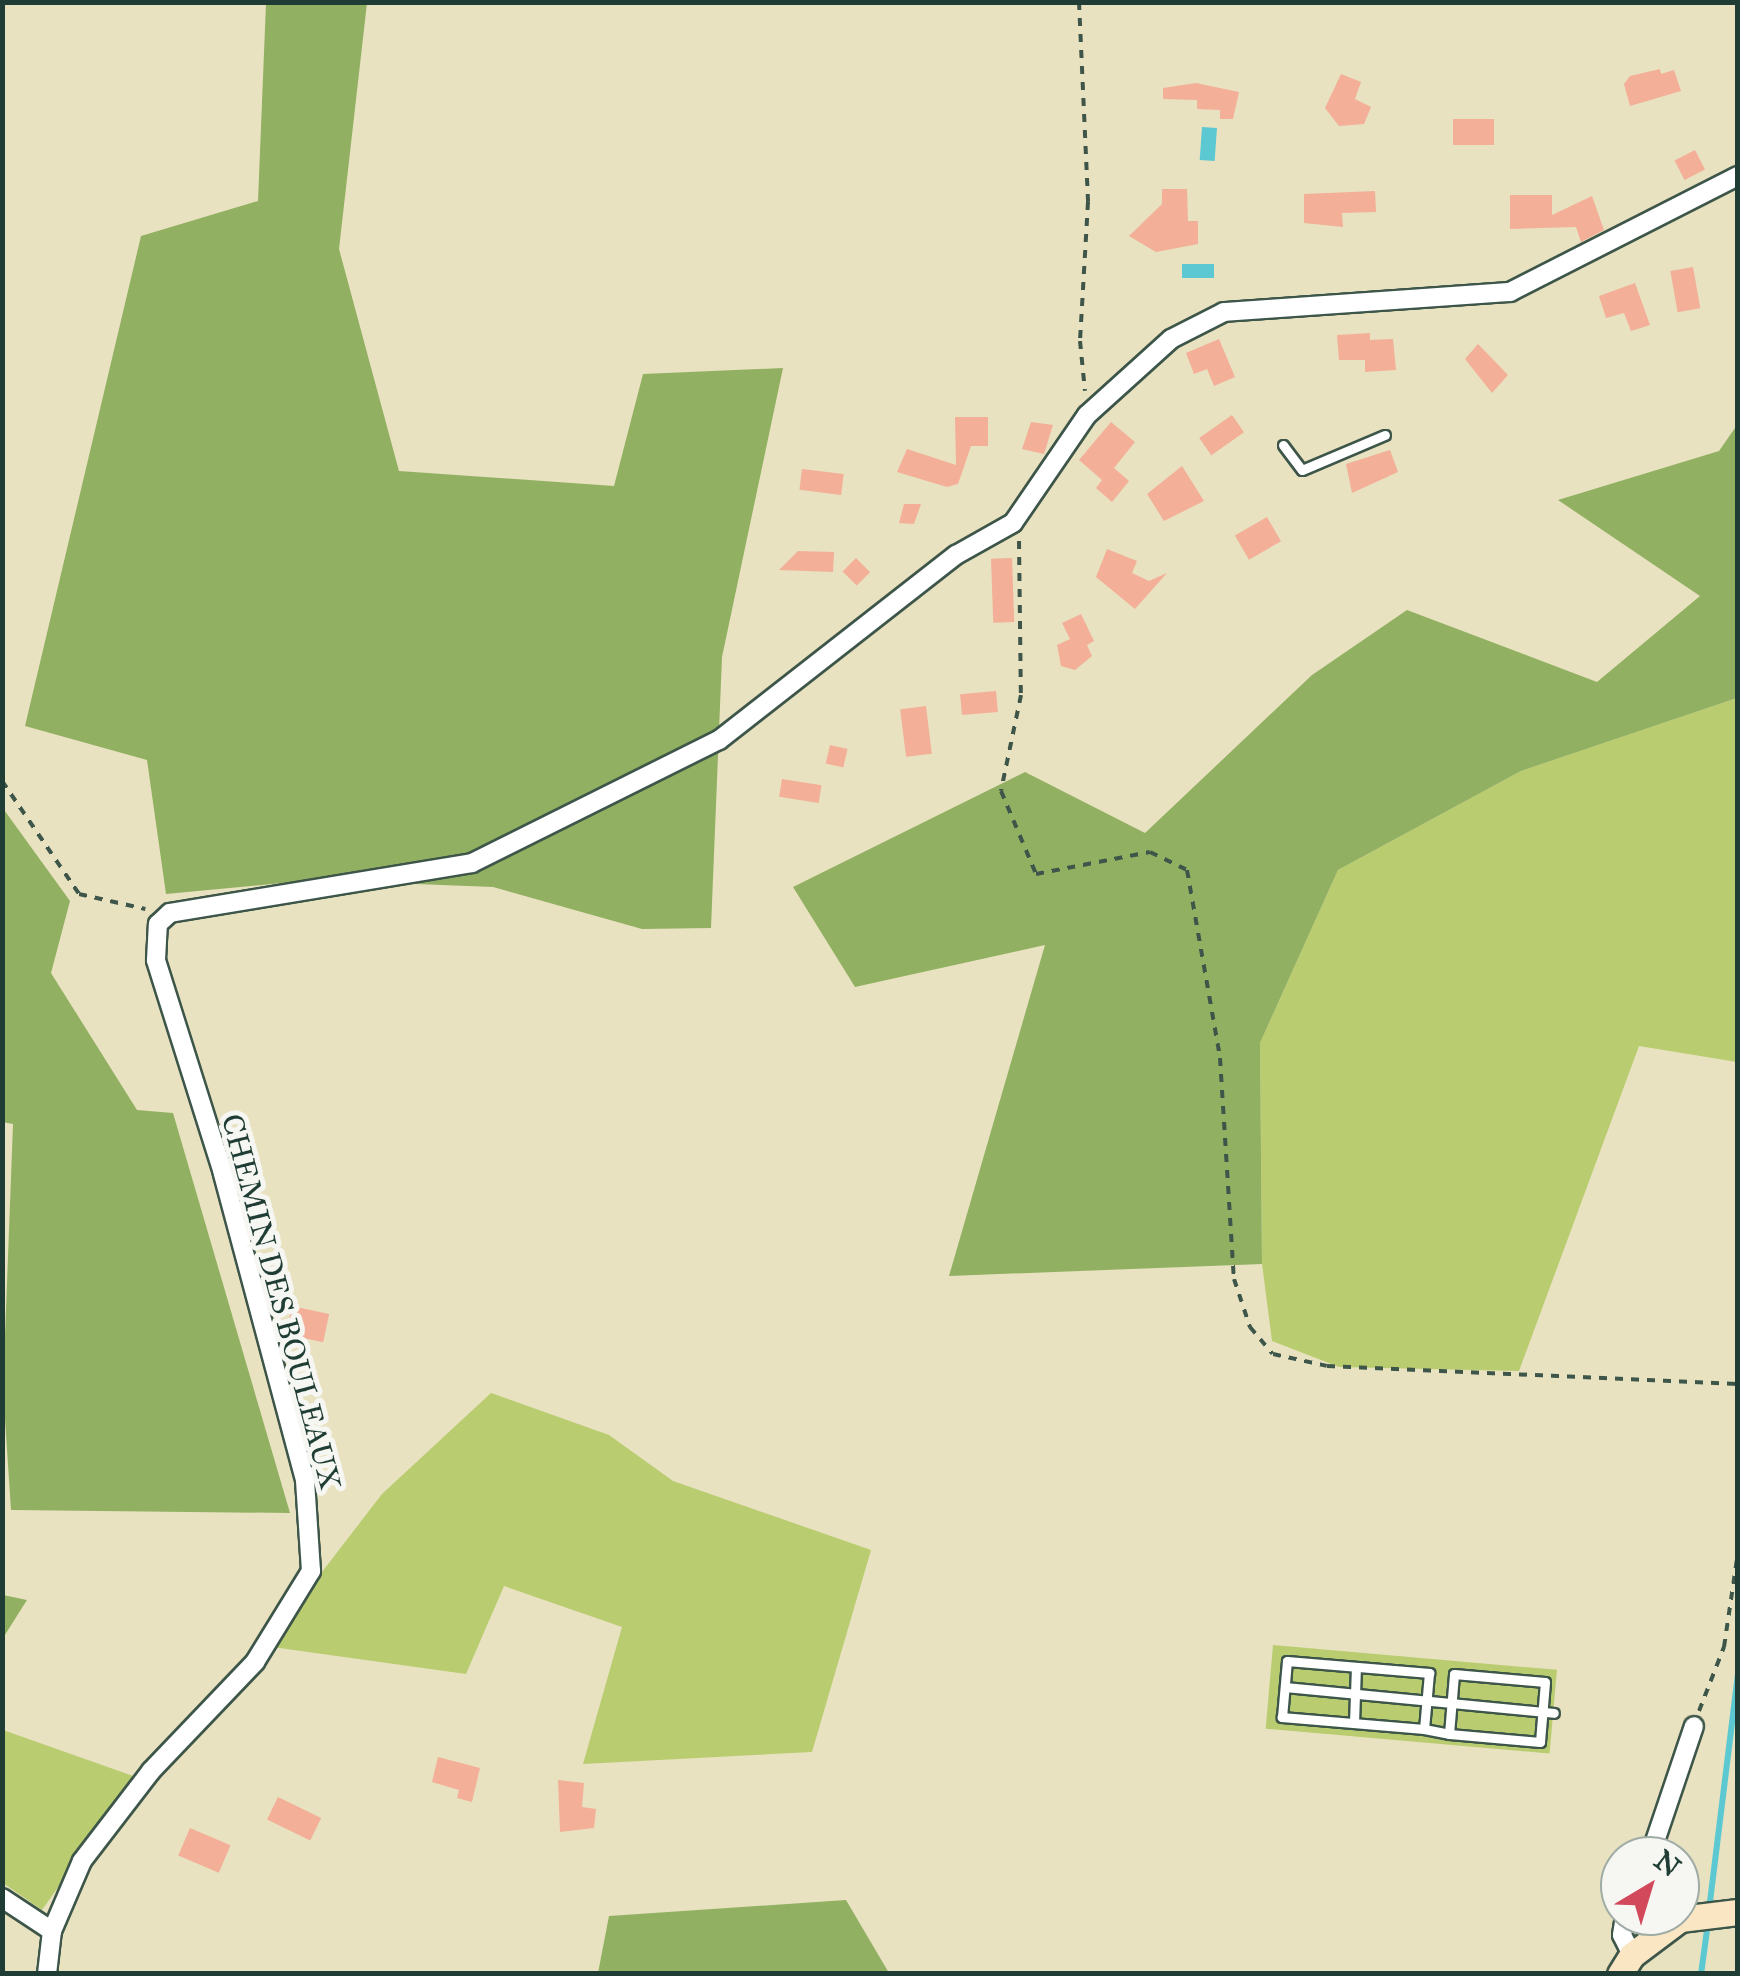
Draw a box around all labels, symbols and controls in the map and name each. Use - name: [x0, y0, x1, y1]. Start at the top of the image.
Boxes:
- street label: CHEMIN DES BOULEAUX: [213, 1110, 349, 1494]
- north arrow: [1600, 1836, 1700, 1936]
- text: N: [1647, 1842, 1688, 1885]

